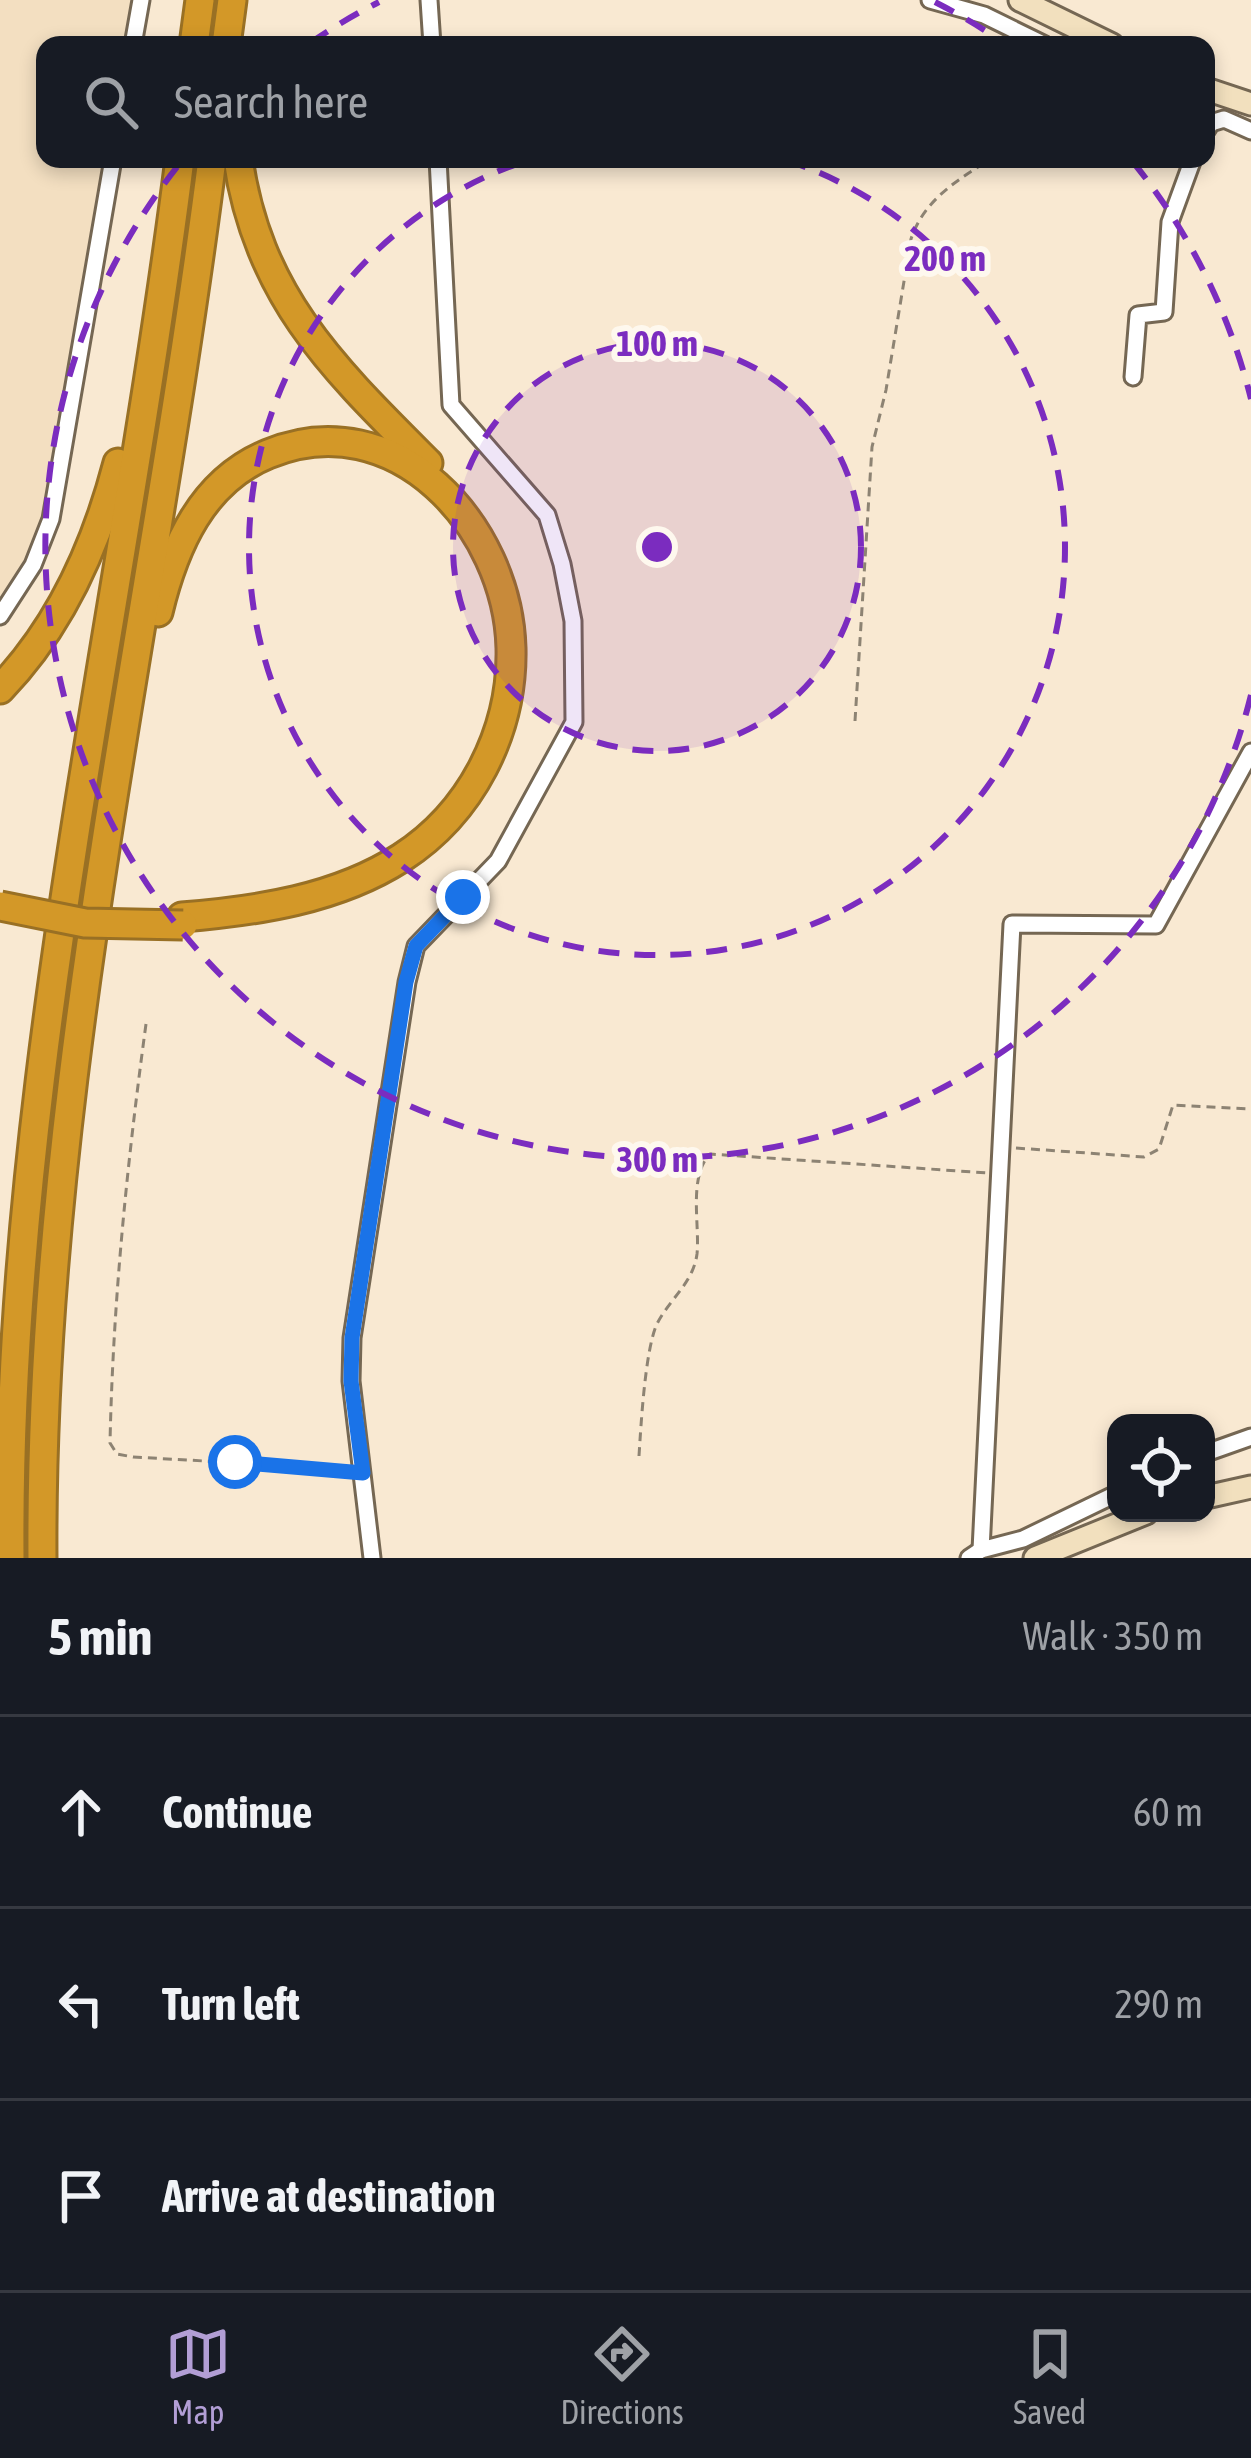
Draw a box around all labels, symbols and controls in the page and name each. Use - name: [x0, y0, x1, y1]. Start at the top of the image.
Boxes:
- search box: [36, 36, 1215, 168]
- icon: search: [78, 69, 144, 135]
- text: Search here: [174, 76, 368, 128]
- text: 200 m: [904, 237, 986, 279]
- text: 100 m: [616, 322, 698, 364]
- centre of rings: [636, 526, 678, 568]
- route end: [436, 870, 490, 924]
- text: 300 m: [616, 1138, 698, 1180]
- map controls: [1107, 1414, 1215, 1522]
- button: locate: [1107, 1414, 1215, 1522]
- route start: [208, 1435, 262, 1489]
- text: 5 min: [48, 1607, 152, 1666]
- text: Walk · 350 m: [1023, 1614, 1203, 1658]
- icon: ahead: [48, 1779, 114, 1845]
- text: Continue: [162, 1786, 313, 1838]
- text: 60 m: [1133, 1790, 1203, 1834]
- icon: left: [48, 1971, 114, 2037]
- text: Turn left: [162, 1978, 300, 2030]
- text: 290 m: [1115, 1982, 1203, 2026]
- icon: arrive: [48, 2163, 114, 2229]
- text: Arrive at destination: [162, 2170, 496, 2222]
- tab: Map: [165, 2321, 231, 2431]
- tab: Directions: [560, 2321, 684, 2431]
- tab: Saved: [1013, 2321, 1086, 2431]

